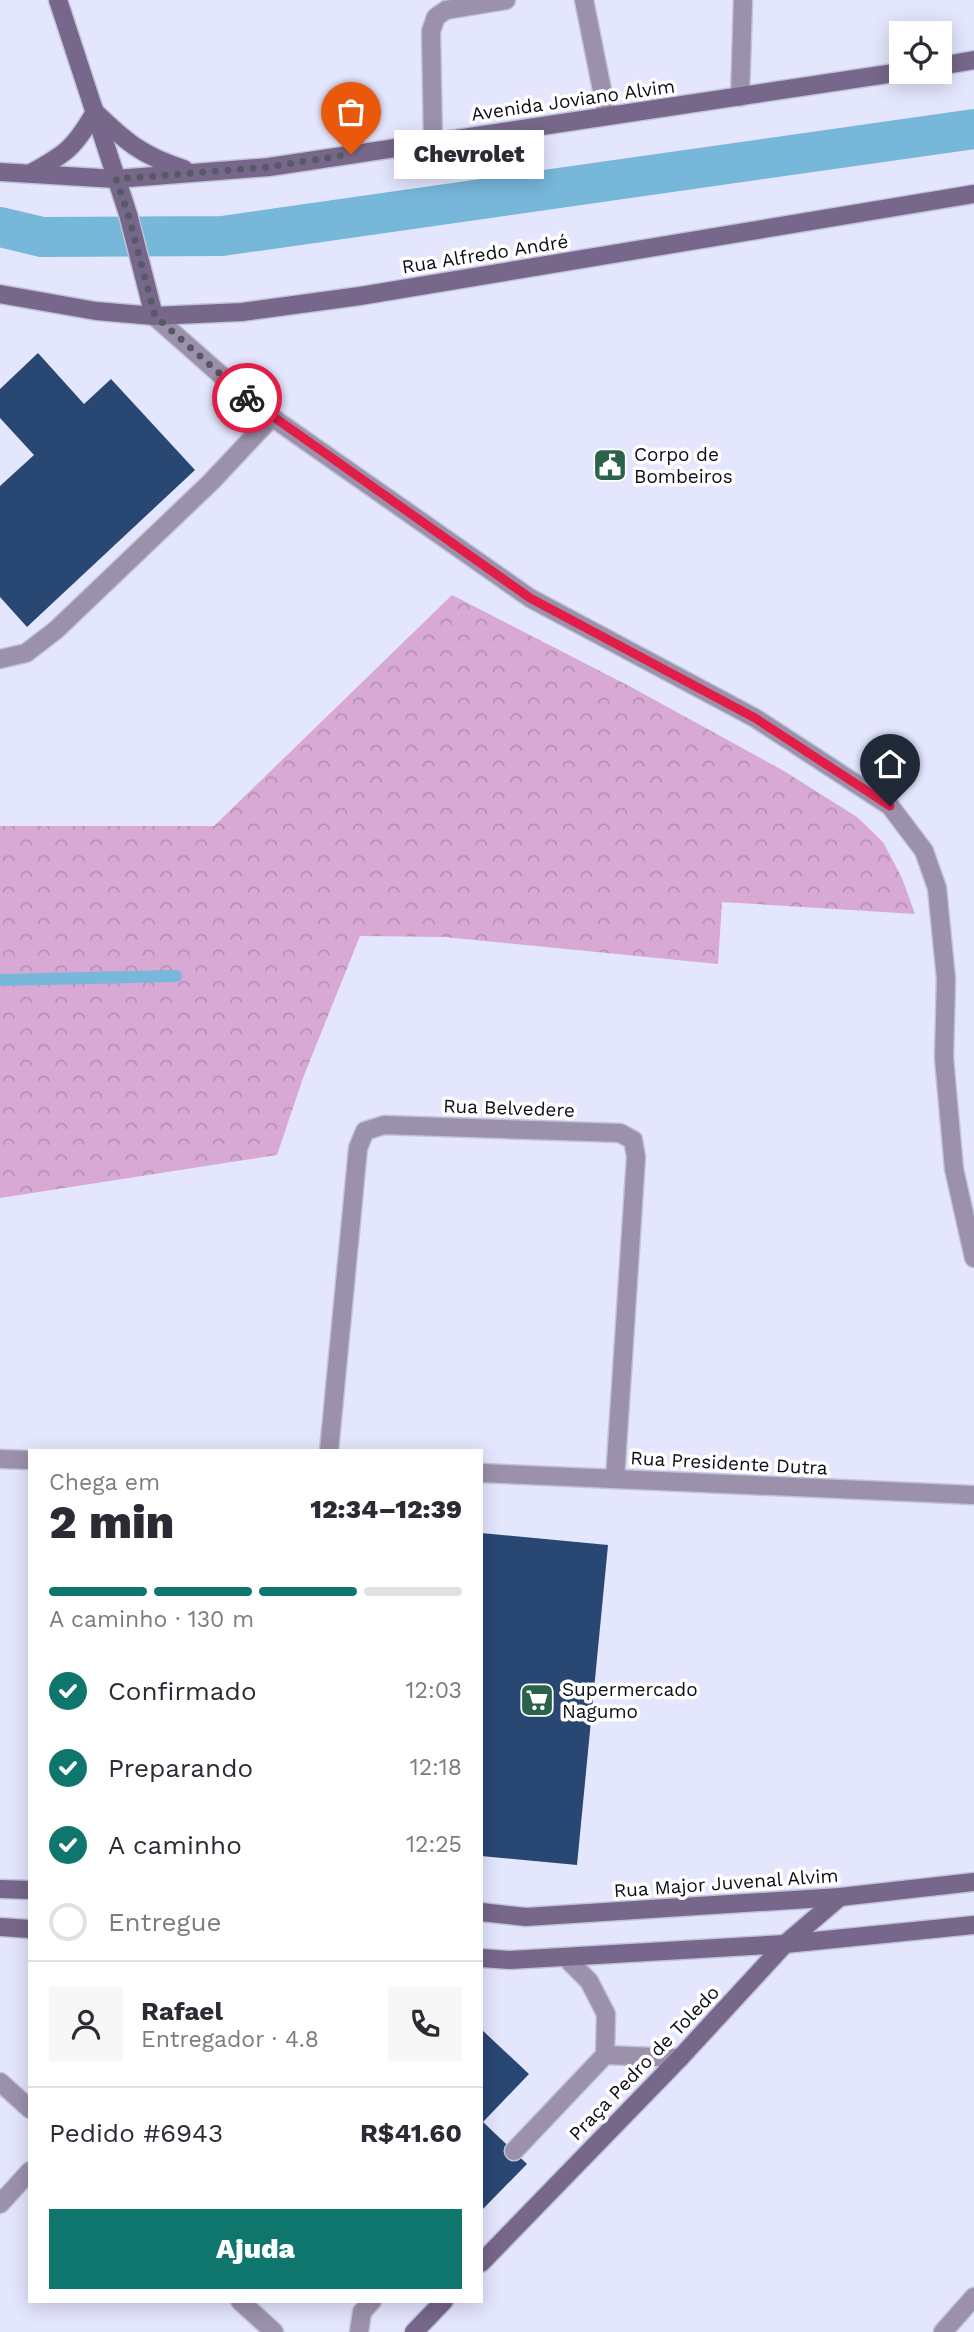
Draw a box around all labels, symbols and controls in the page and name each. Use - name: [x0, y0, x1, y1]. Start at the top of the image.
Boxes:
- map controls: [889, 21, 952, 84]
- button: locate: [889, 21, 952, 84]
- street label: Avenida Joviano Alvim: [470, 74, 676, 126]
- pin: [321, 82, 381, 154]
- icon: bag: [332, 93, 370, 131]
- callout: Chevrolet: [393, 130, 544, 178]
- text: Chevrolet: [414, 141, 524, 168]
- street label: Rua Alfredo André: [400, 229, 570, 279]
- courier: [212, 363, 282, 433]
- icon: bike: [228, 379, 266, 417]
- place label: Corpo de Bombeiros: [634, 443, 733, 488]
- public building icon: Corpo de Bombeiros: [591, 446, 629, 484]
- pin: [860, 734, 920, 806]
- icon: home: [871, 745, 909, 783]
- street label: Rua Belvedere: [443, 1094, 575, 1122]
- street label: Rua Presidente Dutra: [630, 1446, 828, 1480]
- text: Chega em: [49, 1469, 160, 1496]
- text: 12:34–12:39: [310, 1494, 462, 1524]
- text: 2 min: [49, 1495, 174, 1549]
- text: A caminho · 130 m: [49, 1606, 254, 1633]
- icon: check: [49, 1672, 87, 1710]
- text: Confirmado: [108, 1676, 257, 1706]
- text: 12:03: [406, 1677, 462, 1704]
- place label: Supermercado Nagumo: [562, 1678, 698, 1723]
- supermarket icon: Supermercado Nagumo: [518, 1681, 556, 1719]
- icon: check: [49, 1749, 87, 1787]
- text: Preparando: [108, 1753, 253, 1783]
- text: 12:18: [410, 1754, 462, 1781]
- icon: check: [49, 1826, 87, 1864]
- text: A caminho: [108, 1830, 242, 1860]
- text: 12:25: [406, 1831, 462, 1858]
- street label: Rua Major Juvenal Alvim: [613, 1864, 839, 1902]
- text: Entregue: [108, 1907, 221, 1937]
- street label: Praça Pedro de Toledo: [564, 1981, 724, 2145]
- button: person: [49, 1987, 123, 2061]
- button: phone: [388, 1987, 462, 2061]
- text: Rafael: [141, 1996, 223, 2026]
- text: Entregador · 4.8: [141, 2026, 319, 2053]
- text: Pedido #6943: [49, 2118, 223, 2148]
- text: R$41.60: [360, 2118, 462, 2148]
- button: Ajuda: [49, 2209, 462, 2289]

